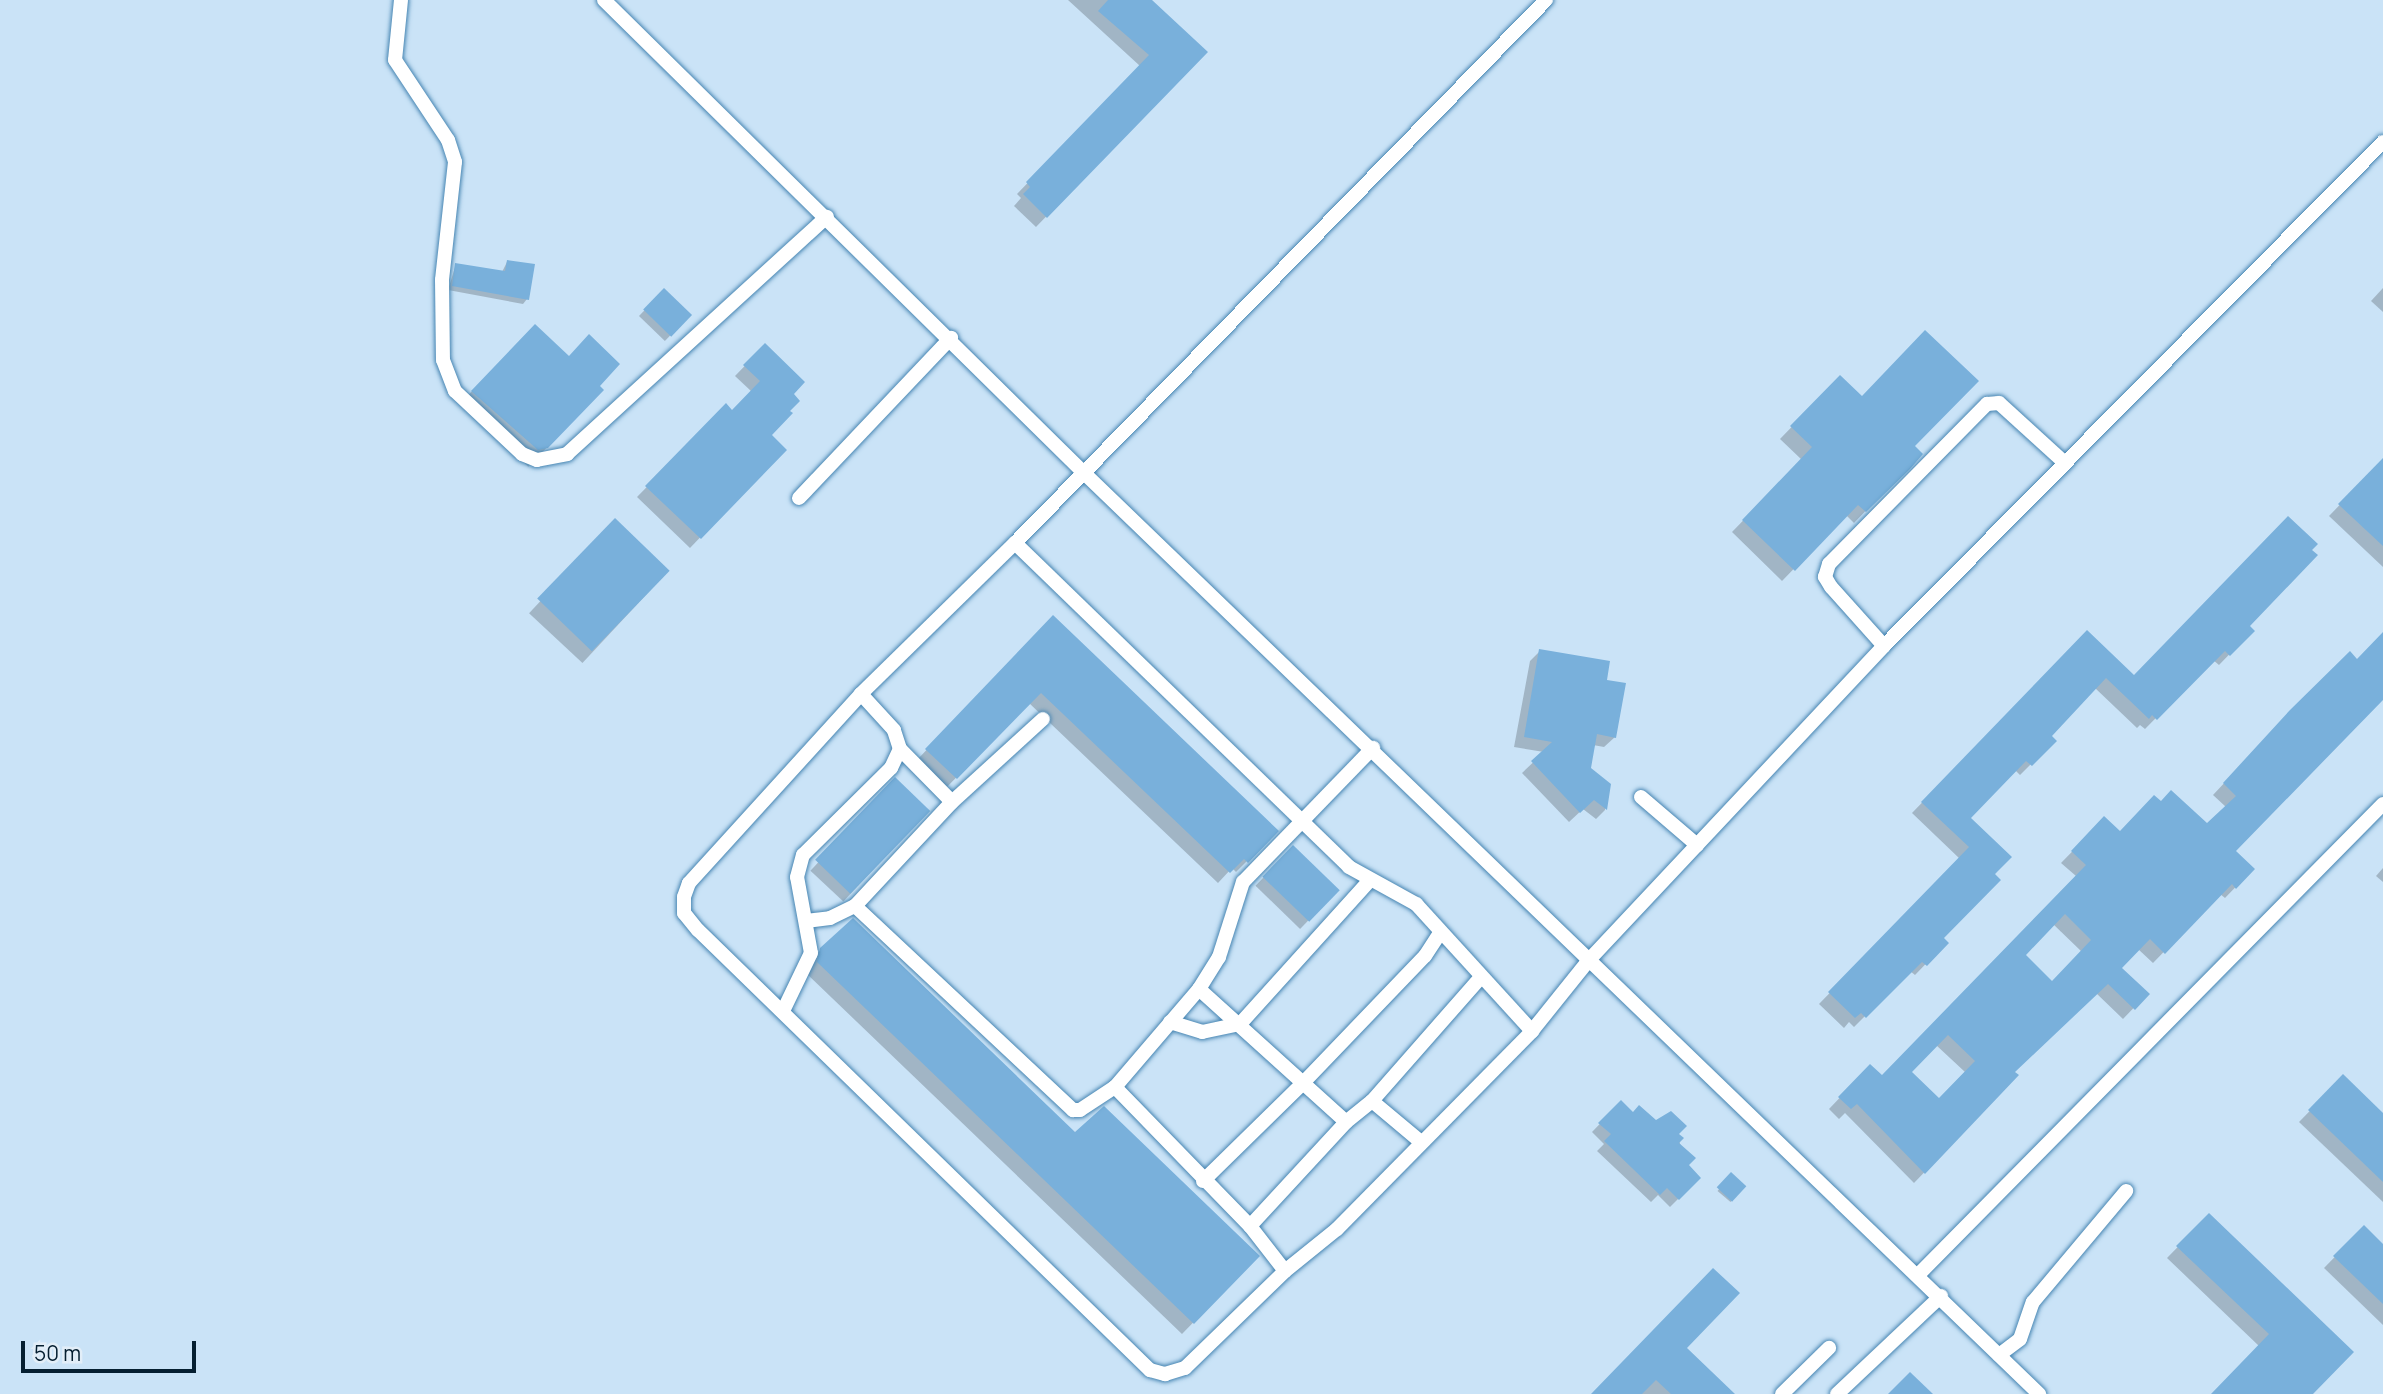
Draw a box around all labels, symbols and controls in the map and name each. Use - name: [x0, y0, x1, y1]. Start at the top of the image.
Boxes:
- scale bar: [24, 1328, 200, 1372]
- text: 50 m: [34, 1339, 81, 1367]

